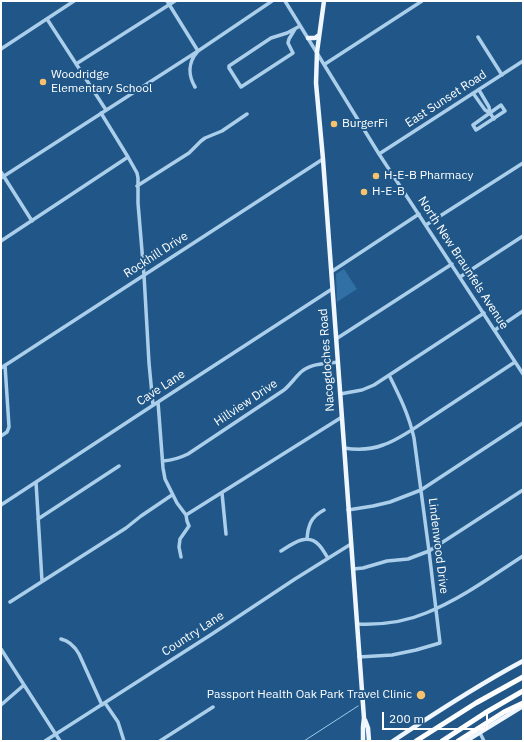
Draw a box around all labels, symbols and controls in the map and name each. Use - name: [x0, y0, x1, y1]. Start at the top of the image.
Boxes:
- street label: East Sunset Road: [403, 67, 489, 131]
- place label: Woodridge Elementary School: [51, 68, 152, 96]
- marker: Woodridge Elementary School: [38, 77, 48, 87]
- place label: BurgerFi: [342, 117, 388, 131]
- marker: BurgerFi: [329, 119, 339, 129]
- place label: H-E-B Pharmacy: [384, 169, 474, 183]
- marker: H-E-B Pharmacy: [371, 171, 381, 181]
- place label: H-E-B: [372, 185, 405, 199]
- marker: H-E-B: [359, 187, 369, 197]
- street label: North New Braunfels Avenue: [415, 194, 511, 332]
- street label: Rockhill Drive: [121, 229, 191, 281]
- street label: Nacogdoches Road: [316, 308, 338, 412]
- street label: Cave Lane: [134, 367, 188, 409]
- street label: Hillview Drive: [212, 377, 280, 429]
- street label: Lindenwood Drive: [425, 497, 451, 595]
- street label: Country Lane: [159, 609, 227, 659]
- place label: Passport Health Oak Park Travel Clinic: [207, 688, 412, 702]
- marker: Passport Health Oak Park Travel Clinic: [415, 689, 427, 701]
- scale bar: [384, 704, 490, 730]
- text: 200 m: [389, 711, 424, 726]

